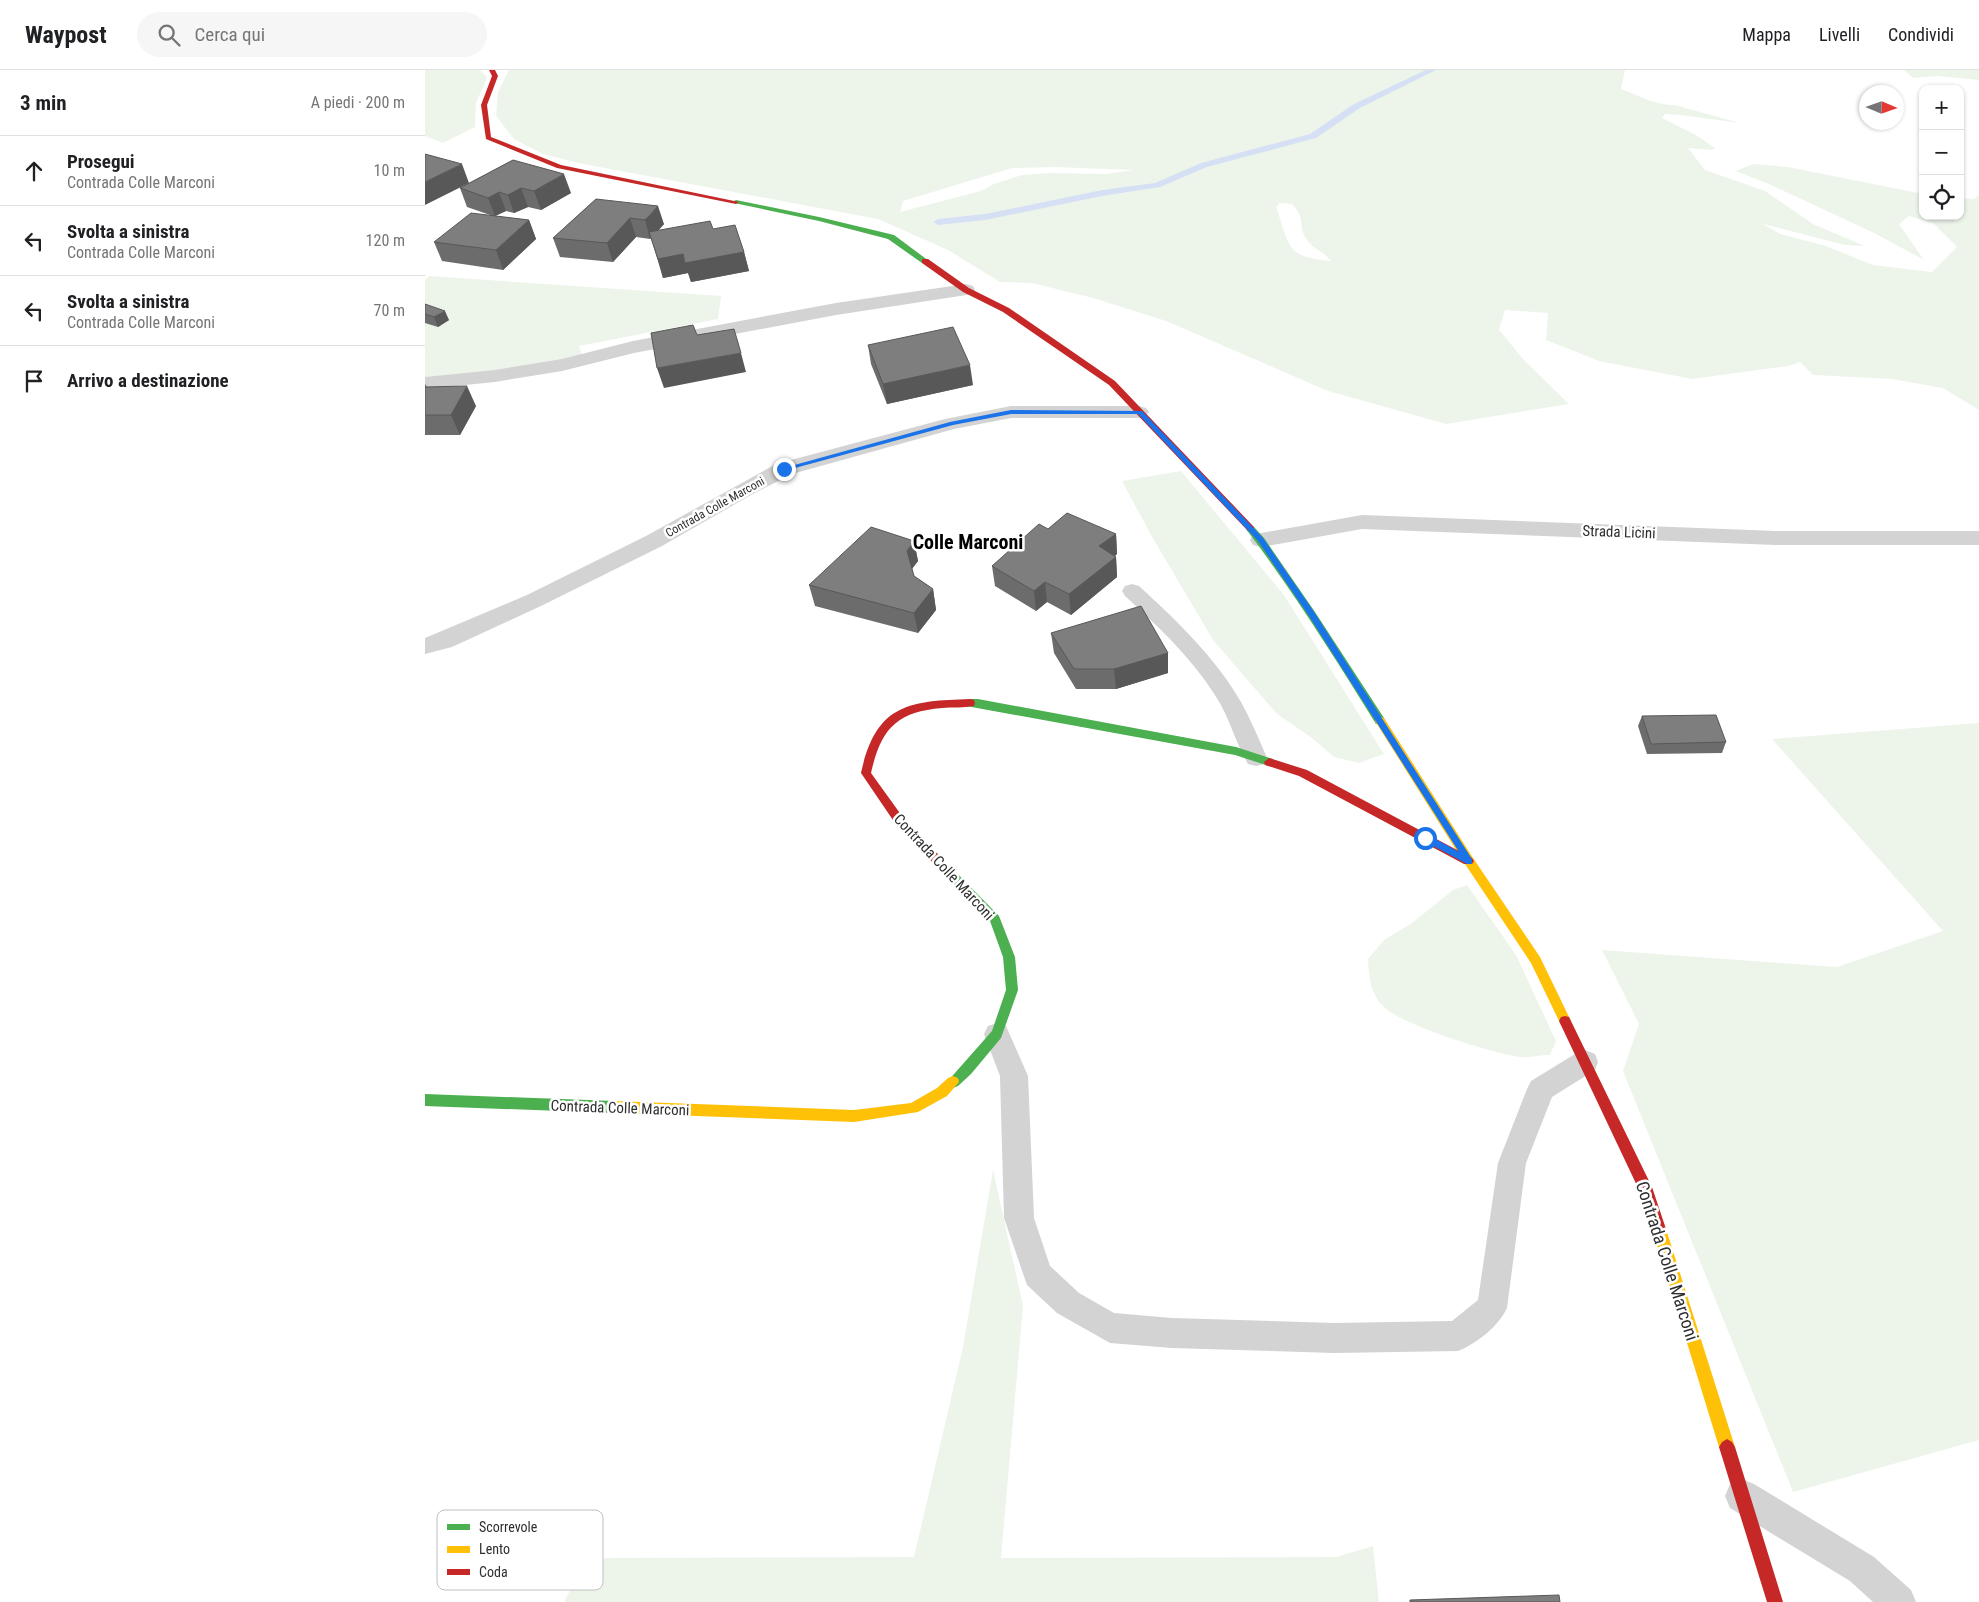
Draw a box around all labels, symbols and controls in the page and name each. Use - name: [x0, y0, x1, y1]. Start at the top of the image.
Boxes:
- search box: [137, 12, 487, 57]
- text: Waypost: [25, 21, 107, 49]
- icon: search: [155, 21, 183, 49]
- text: Cerca qui: [195, 23, 265, 46]
- text: Mappa: [1742, 24, 1791, 45]
- text: Livelli: [1819, 24, 1860, 45]
- text: Condividi: [1888, 24, 1954, 45]
- north arrow: [1859, 85, 1904, 130]
- map controls: [1919, 85, 1964, 220]
- button: +: [1919, 85, 1964, 130]
- text: 3 min: [20, 91, 67, 115]
- text: A piedi · 200 m: [311, 93, 405, 112]
- button: −: [1919, 130, 1964, 175]
- text: Prosegui: [67, 150, 135, 173]
- icon: ahead: [20, 157, 48, 185]
- text: 10 m: [373, 161, 405, 180]
- text: Contrada Colle Marconi: [67, 173, 215, 192]
- button: locate: [1919, 175, 1964, 220]
- text: Svolta a sinistra: [67, 220, 189, 243]
- icon: left: [20, 227, 48, 255]
- text: 120 m: [366, 231, 405, 250]
- text: Contrada Colle Marconi: [67, 243, 215, 262]
- text: Svolta a sinistra: [67, 290, 189, 313]
- icon: left: [20, 297, 48, 325]
- text: 70 m: [373, 301, 405, 320]
- text: Contrada Colle Marconi: [67, 313, 215, 332]
- icon: arrive: [20, 367, 48, 395]
- text: Arrivo a destinazione: [67, 369, 229, 392]
- route end: [773, 458, 796, 481]
- street label: Contrada Colle Marconi: [663, 474, 767, 540]
- street label: Strada Licini: [1582, 522, 1656, 542]
- district label: Colle Marconi: [913, 530, 1023, 554]
- street label: Contrada Colle Marconi: [890, 810, 998, 924]
- route start: [1414, 827, 1437, 850]
- street label: Contrada Colle Marconi: [550, 1097, 690, 1119]
- street label: Contrada Colle Marconi: [1632, 1178, 1703, 1343]
- legend: [437, 1510, 603, 1590]
- text: Scorrevole: [479, 1519, 538, 1535]
- text: Lento: [479, 1541, 510, 1557]
- text: Coda: [479, 1564, 508, 1580]

